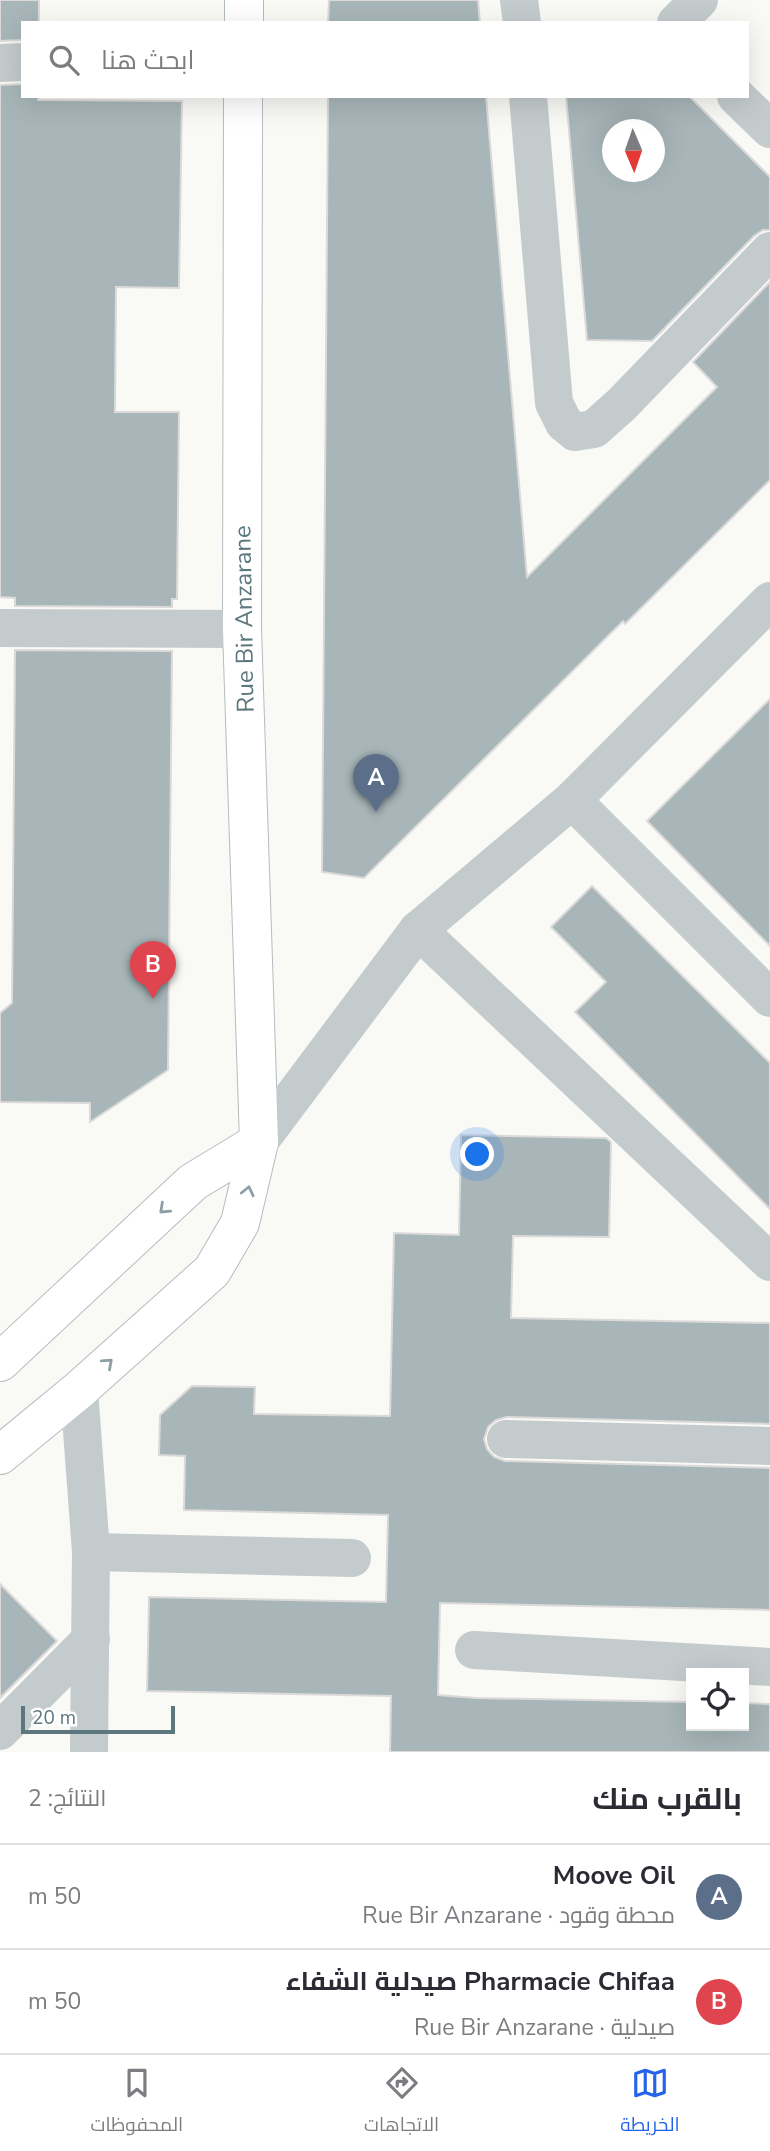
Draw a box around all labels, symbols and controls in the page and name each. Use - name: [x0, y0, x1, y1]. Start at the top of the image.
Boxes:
- search box: [21, 21, 749, 98]
- icon: search: [45, 41, 83, 79]
- text: ابحث هنا: [101, 43, 195, 78]
- north arrow: [602, 119, 665, 182]
- street label: Rue Bir Anzarane: [226, 525, 262, 713]
- pin: A: [353, 754, 399, 812]
- pin: B: [130, 941, 176, 999]
- your location: [460, 1137, 494, 1171]
- one-way arrow: [239, 1185, 254, 1197]
- one-way arrow: [159, 1201, 172, 1213]
- one-way arrow: [100, 1359, 113, 1372]
- map controls: [686, 1668, 749, 1731]
- button: locate: [686, 1668, 749, 1731]
- scale bar: [21, 1703, 175, 1735]
- text: 20 m: [32, 1705, 76, 1731]
- text: بالقرب منك: [592, 1779, 742, 1820]
- text: النتائج: 2: [28, 1783, 106, 1814]
- text: Moove Oil: [553, 1858, 675, 1893]
- text: 50 m: [28, 1881, 81, 1912]
- text: A: [710, 1881, 728, 1912]
- text: محطة وقود · Rue Bir Anzarane: [362, 1900, 675, 1931]
- text: Pharmacie Chifaa صيدلية الشفاء: [286, 1964, 675, 1999]
- text: 50 m: [28, 1986, 81, 2017]
- text: B: [711, 1986, 727, 2017]
- text: صيدلية · Rue Bir Anzarane: [414, 2012, 675, 2043]
- tab: المحفوظات: [91, 2064, 183, 2142]
- tab: الاتجاهات: [364, 2064, 439, 2142]
- tab: الخريطة: [620, 2064, 680, 2142]

